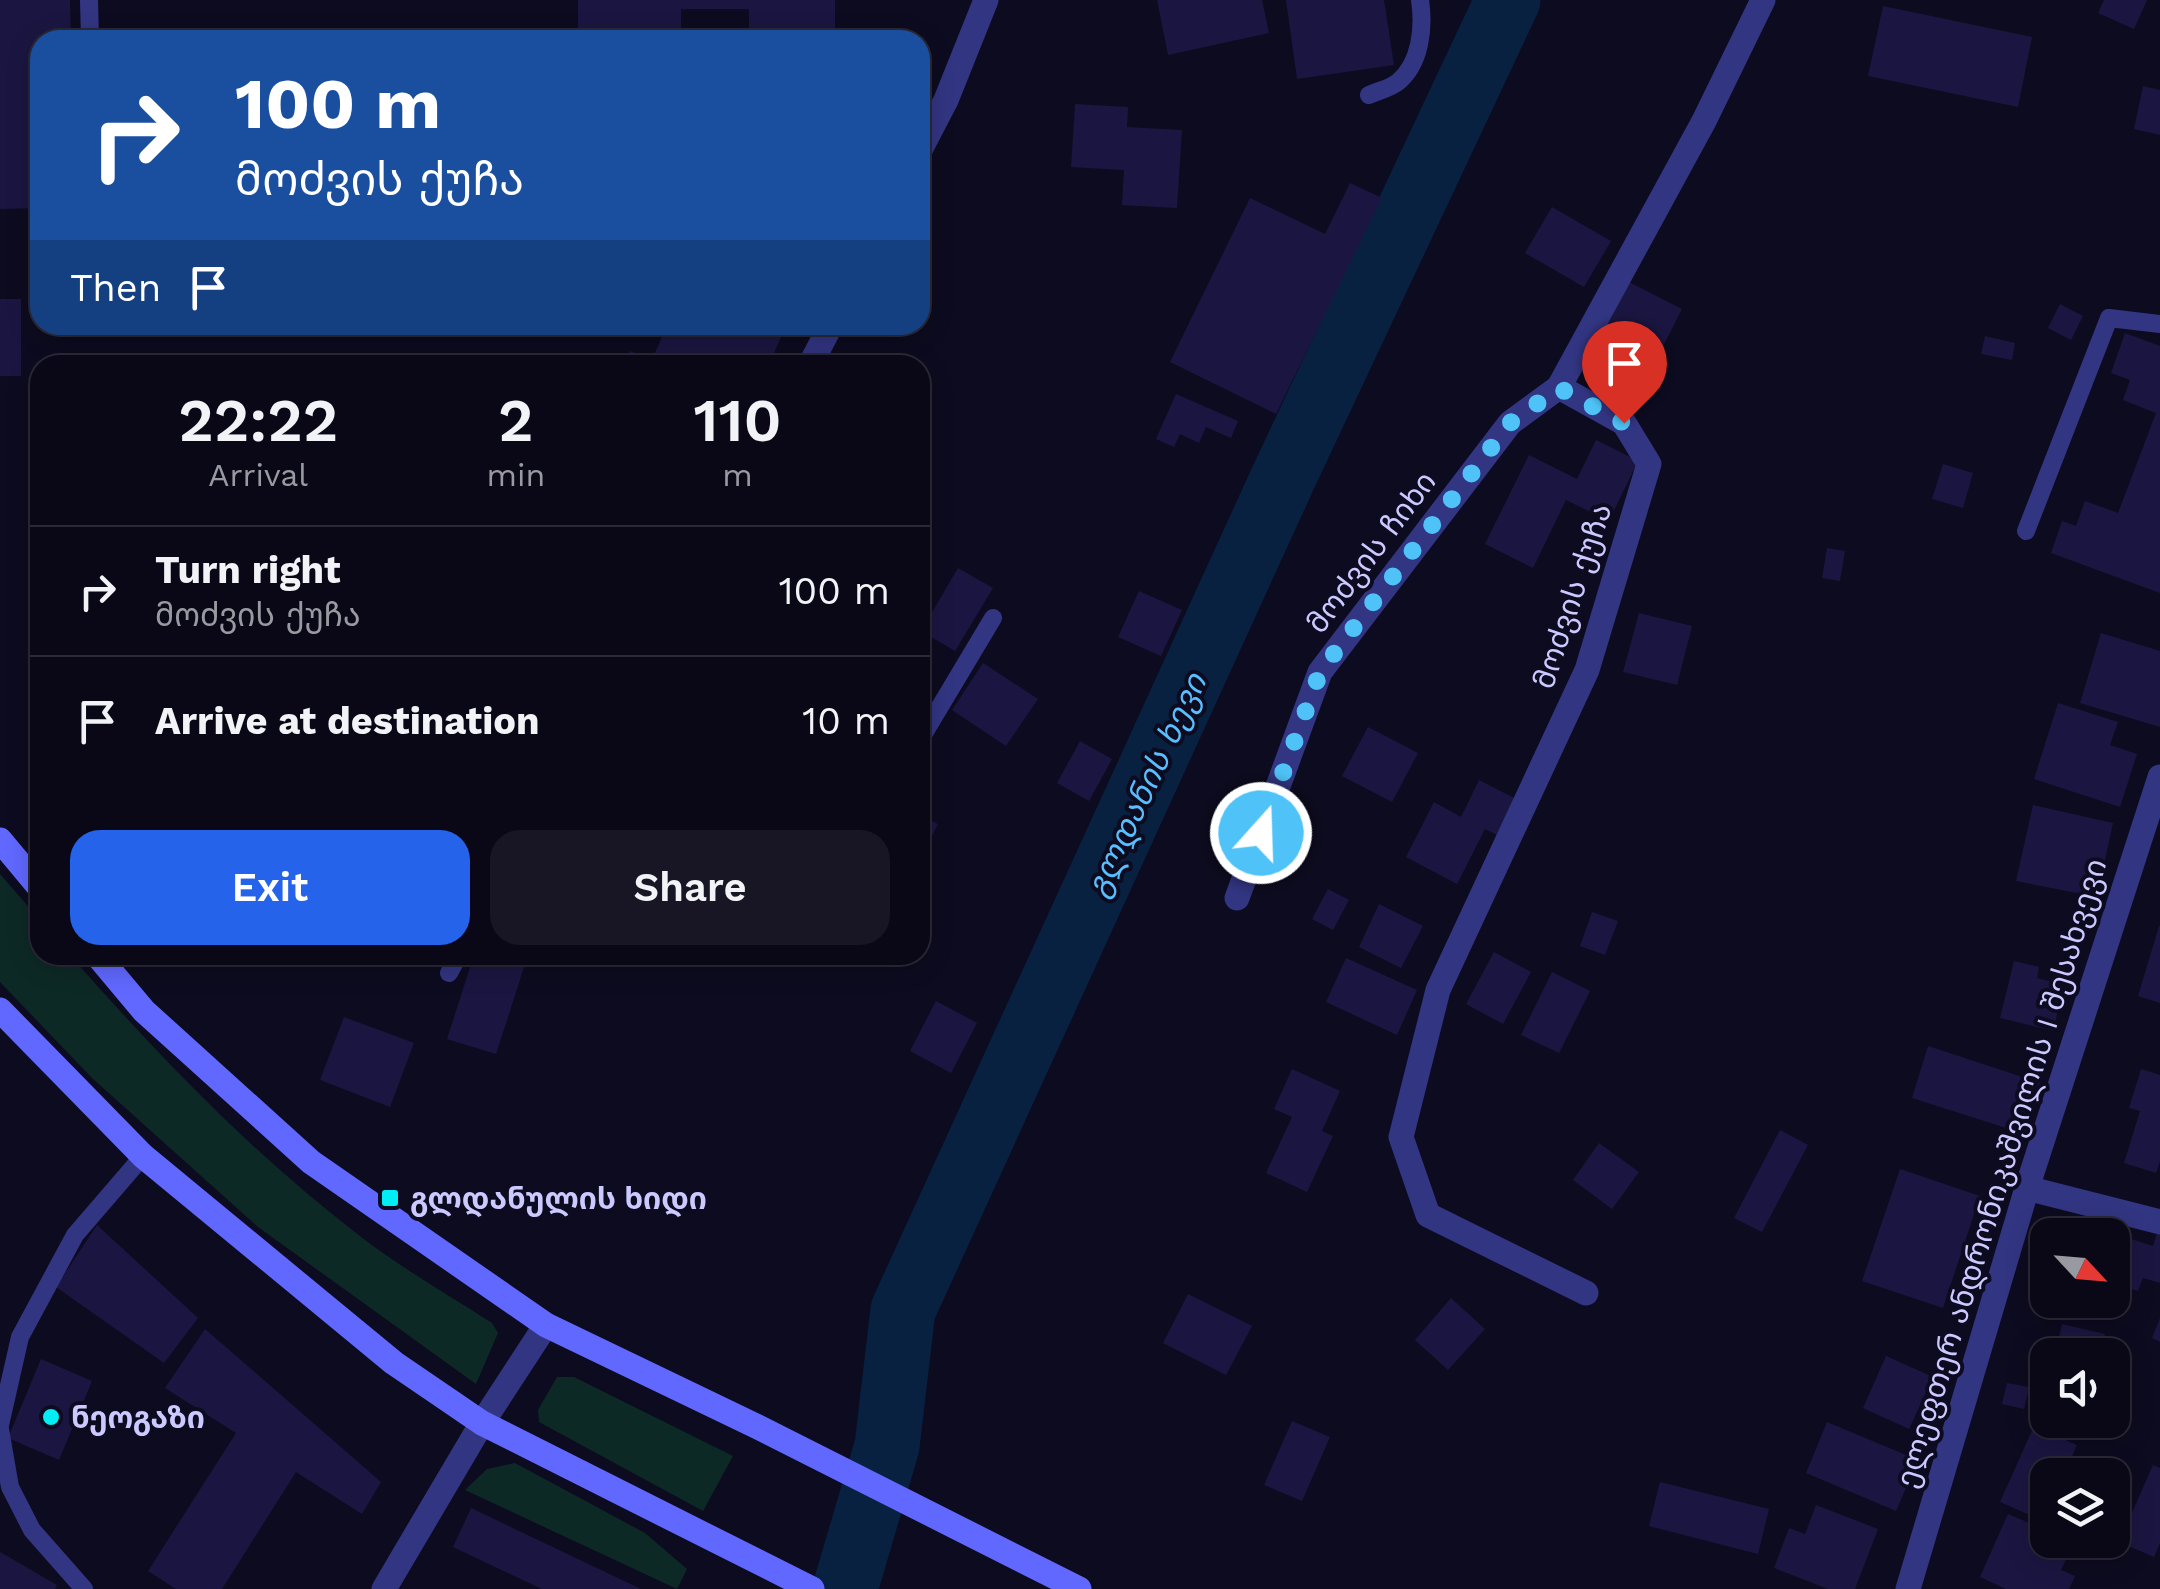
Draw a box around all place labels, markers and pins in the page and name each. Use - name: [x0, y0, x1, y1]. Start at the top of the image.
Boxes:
- pin: [1582, 321, 1667, 424]
- place label: გლდანულის ხიდი: [410, 1181, 707, 1218]
- marker: გლდანულის ხიდი: [379, 1187, 401, 1209]
- place label: ნეოგაზი: [71, 1400, 205, 1436]
- marker: ნეოგაზი: [40, 1406, 62, 1428]

